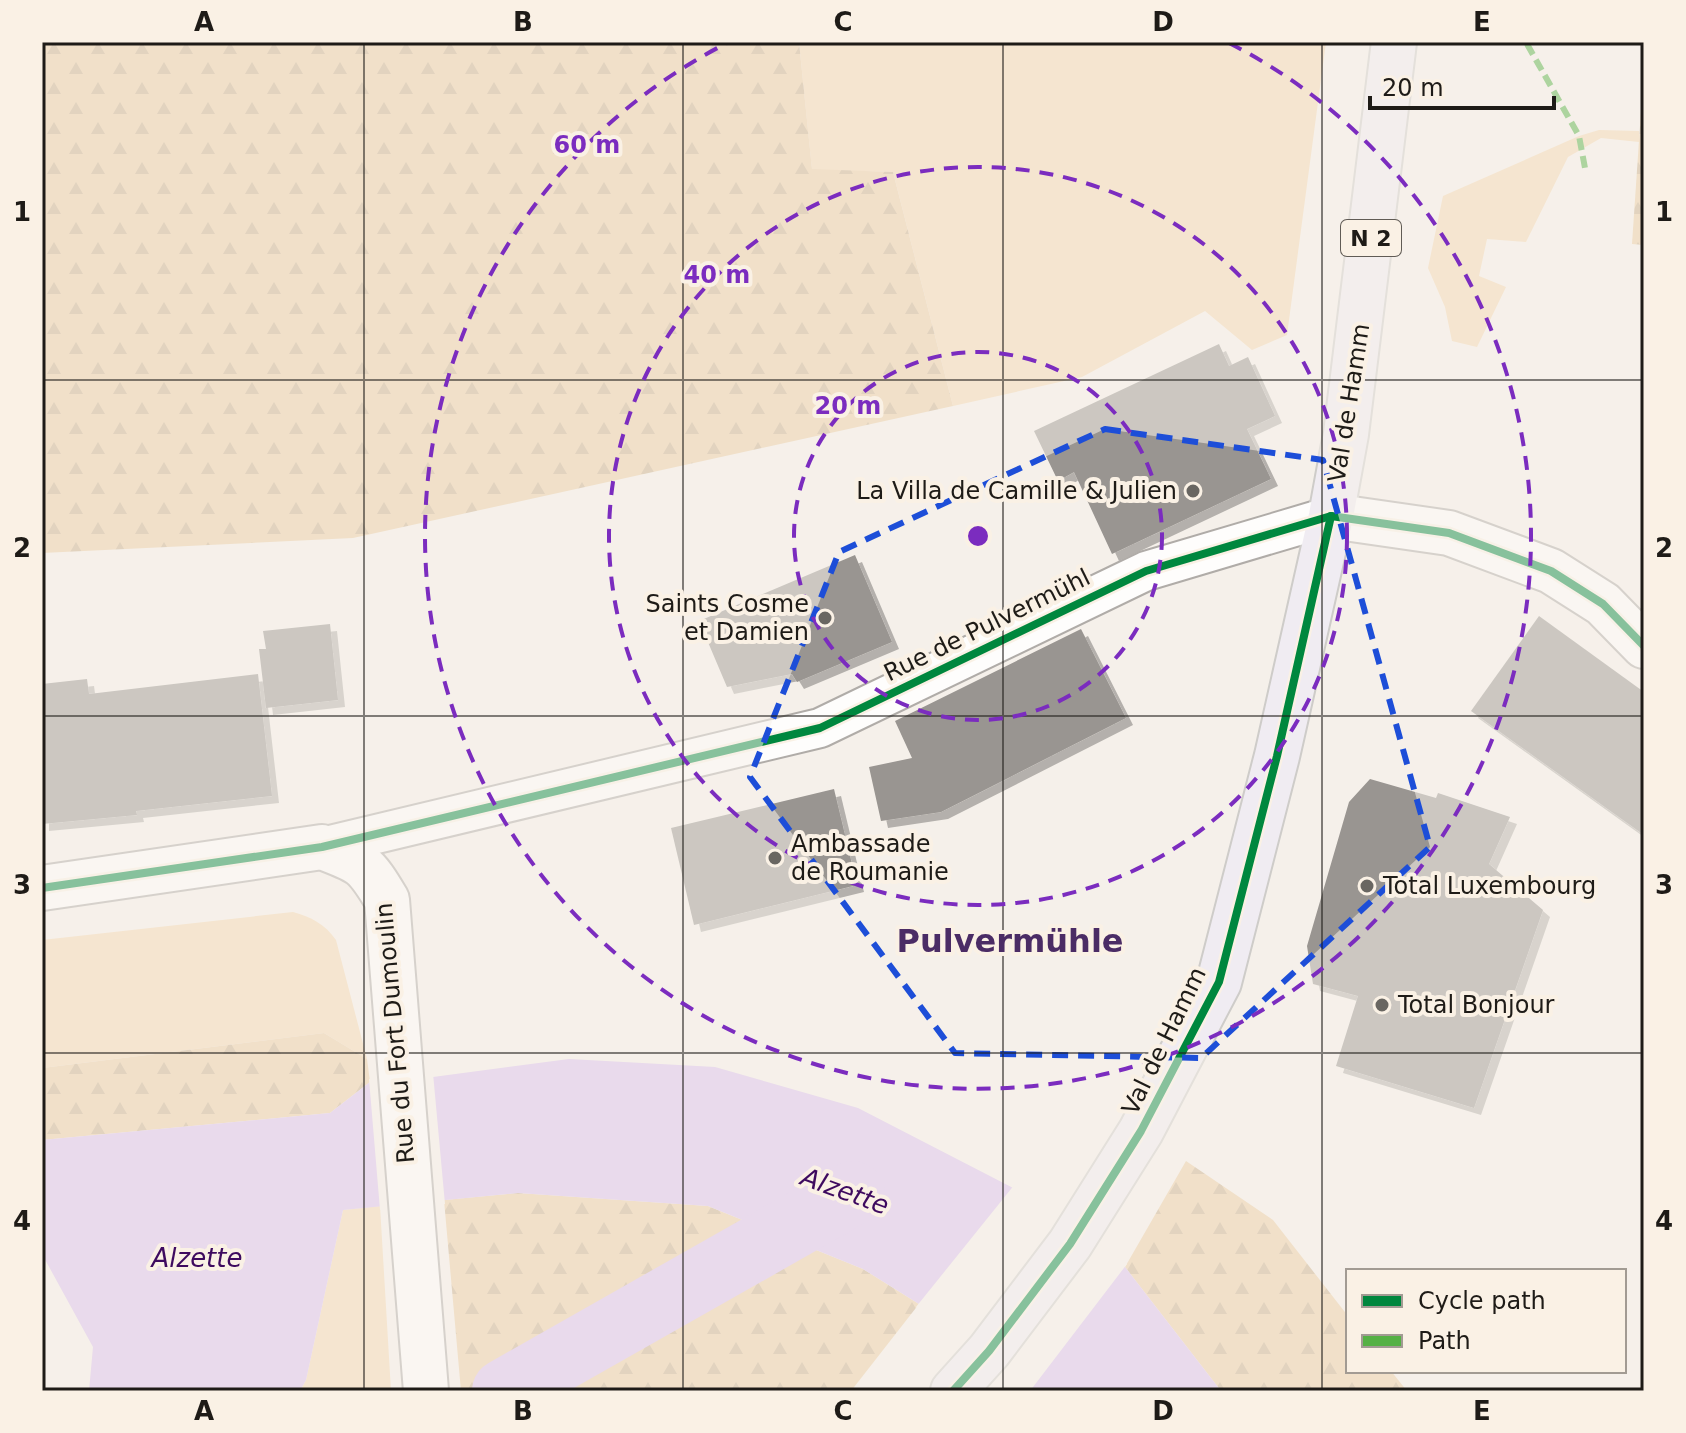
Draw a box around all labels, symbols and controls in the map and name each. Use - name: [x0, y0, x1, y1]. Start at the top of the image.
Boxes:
- text: A: [194, 7, 214, 37]
- text: B: [513, 7, 533, 37]
- text: C: [833, 7, 853, 37]
- text: D: [1152, 7, 1174, 37]
- text: E: [1473, 7, 1491, 37]
- scale bar: [1370, 60, 1554, 110]
- text: 20 m: [1382, 74, 1444, 102]
- text: 60 m: [554, 131, 620, 159]
- text: 1: [13, 197, 31, 227]
- text: 1: [1655, 197, 1673, 227]
- road number: N 2: [1341, 220, 1401, 256]
- text: 40 m: [684, 261, 750, 289]
- street label: Val de Hamm: [1323, 321, 1375, 485]
- text: 20 m: [815, 392, 881, 420]
- place label: La Villa de Camille & Julien: [856, 477, 1177, 505]
- marker: La Villa de Camille & Julien: [1184, 482, 1202, 500]
- centre of rings: [964, 522, 992, 550]
- text: 2: [13, 533, 31, 563]
- text: 2: [1655, 533, 1673, 563]
- street label: Rue de Pulvermühl: [879, 563, 1095, 687]
- place label: Saints Cosme et Damien: [646, 590, 809, 646]
- marker: Saints Cosme et Damien: [816, 609, 834, 627]
- place label: Ambassade de Roumanie: [791, 830, 949, 886]
- marker: Ambassade de Roumanie: [766, 849, 784, 867]
- text: 3: [13, 870, 31, 900]
- text: 3: [1655, 870, 1673, 900]
- place label: Total Luxembourg: [1382, 872, 1596, 900]
- marker: Total Luxembourg: [1358, 877, 1376, 895]
- street label: Rue du Fort Dumoulin: [370, 902, 420, 1164]
- district label: Pulvermühle: [896, 922, 1124, 960]
- street label: Val de Hamm: [1116, 963, 1212, 1119]
- place label: Total Bonjour: [1397, 991, 1555, 1019]
- marker: Total Bonjour: [1373, 996, 1391, 1014]
- water label: Alzette: [795, 1161, 893, 1221]
- text: 4: [13, 1206, 31, 1236]
- text: 4: [1655, 1206, 1673, 1236]
- water label: Alzette: [149, 1243, 243, 1273]
- legend: [1346, 1269, 1626, 1373]
- text: Cycle path: [1418, 1287, 1546, 1315]
- text: Path: [1418, 1327, 1471, 1355]
- text: A: [194, 1396, 214, 1426]
- text: B: [513, 1396, 533, 1426]
- text: C: [833, 1396, 853, 1426]
- text: D: [1152, 1396, 1174, 1426]
- text: E: [1473, 1396, 1491, 1426]

